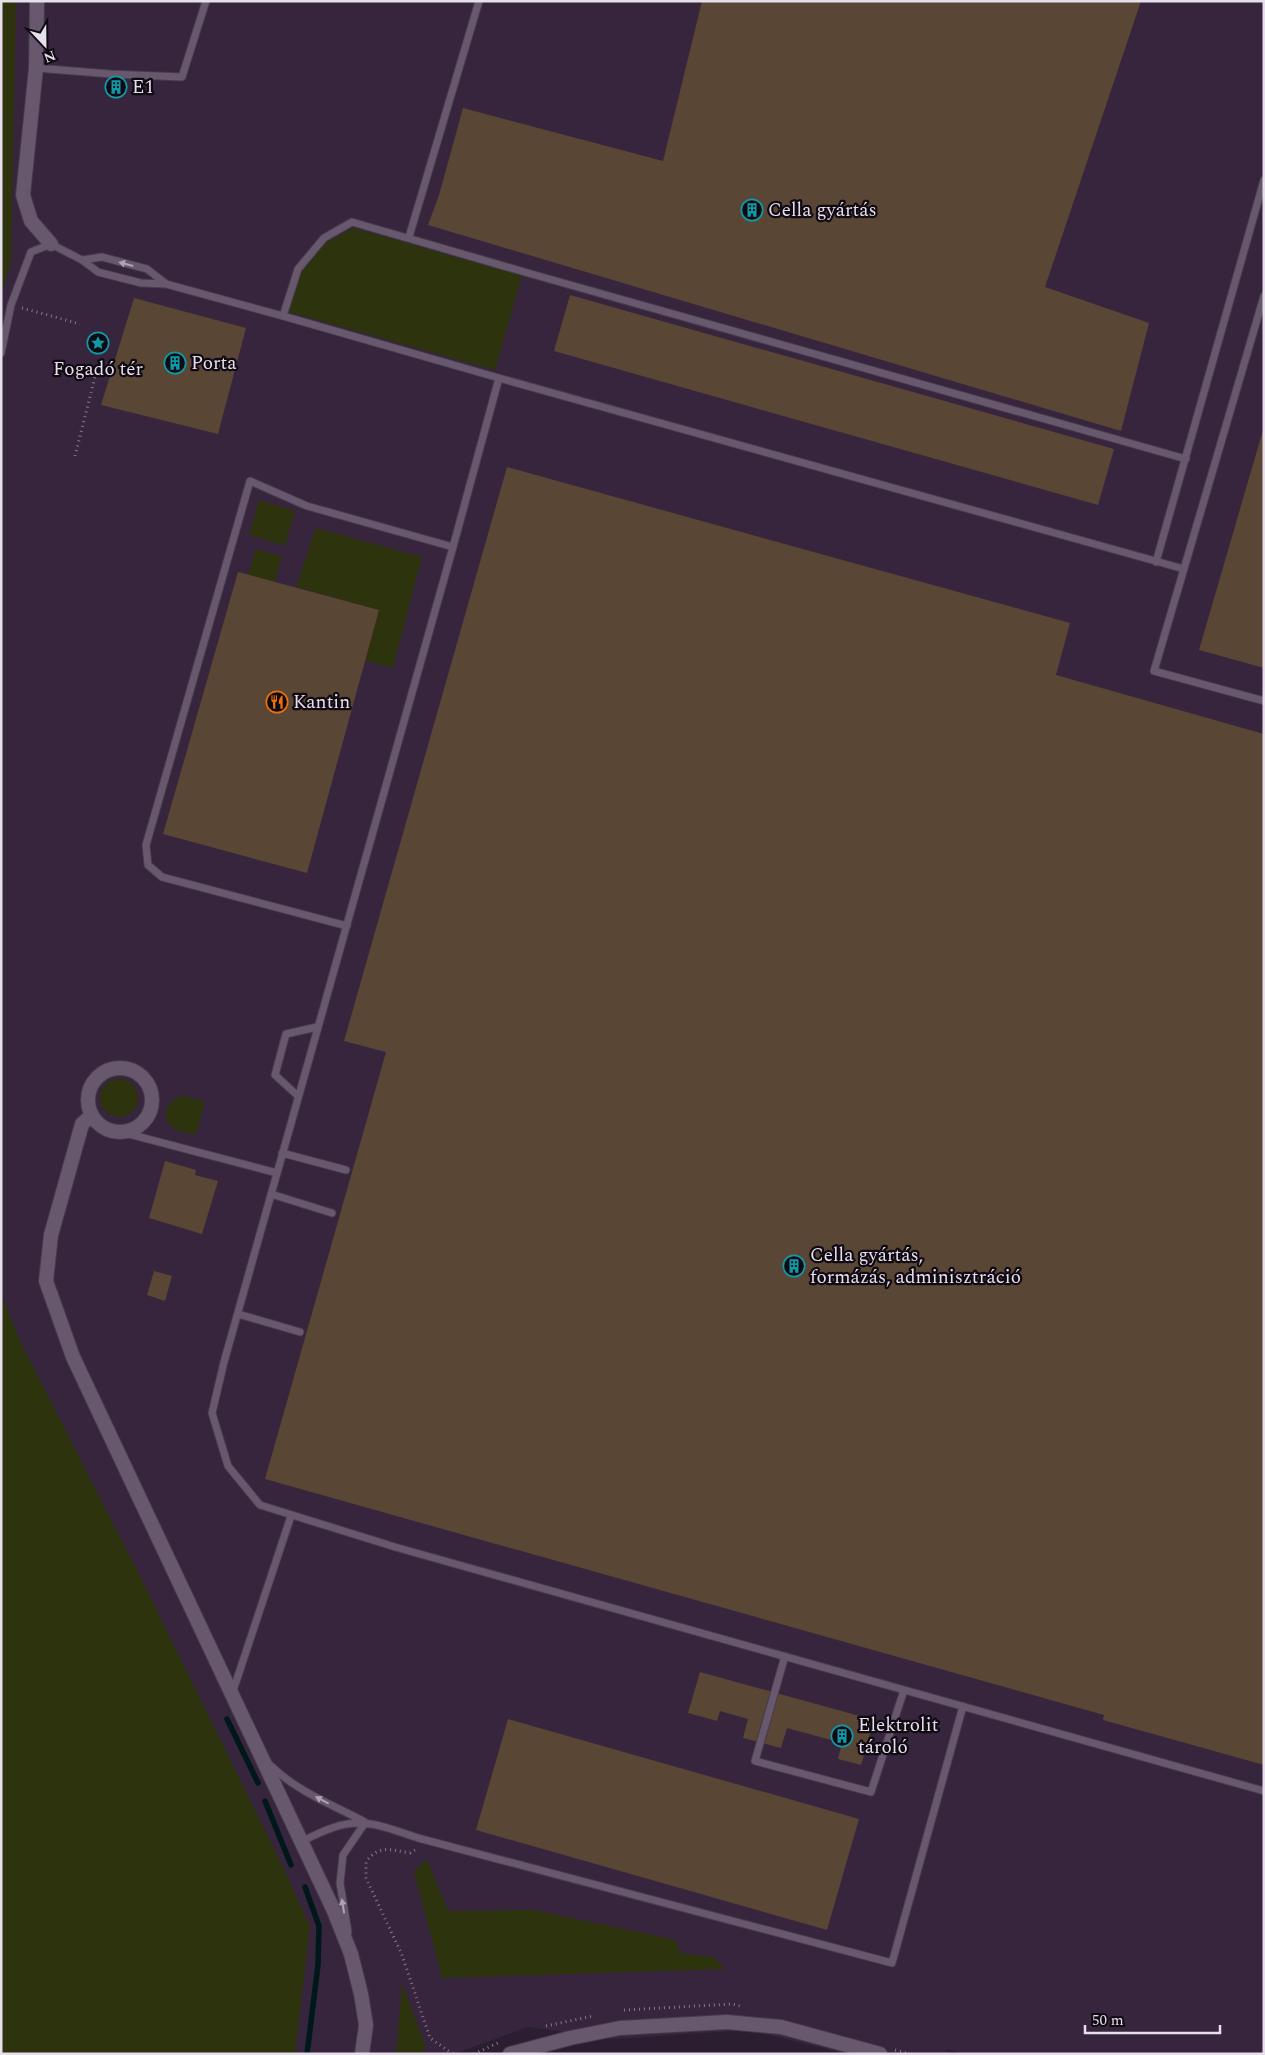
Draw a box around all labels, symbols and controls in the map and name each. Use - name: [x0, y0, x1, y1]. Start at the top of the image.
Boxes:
- north arrow: [20, 20, 70, 70]
- text: N: [40, 45, 59, 68]
- place label: E1: [132, 73, 154, 102]
- building icon: E1: [104, 75, 128, 99]
- place label: Cella gyártás: [768, 196, 877, 225]
- building icon: Cella gyártás: [740, 198, 764, 222]
- one-way arrow: [118, 259, 133, 267]
- place icon: Fogadó tér: [86, 331, 110, 355]
- place label: Porta: [191, 349, 237, 378]
- building icon: Porta: [163, 351, 187, 375]
- place label: Fogadó tér: [53, 355, 143, 384]
- place label: Kantin: [293, 688, 350, 717]
- restaurant icon: Kantin: [265, 690, 289, 714]
- place label: Cella gyártás, formázás, adminisztráció: [810, 1241, 1021, 1292]
- building icon: Cella gyártás, formázás, adminisztráció: [782, 1254, 806, 1278]
- place label: Elektrolit tároló: [858, 1711, 939, 1762]
- building icon: Elektrolit tároló: [830, 1724, 854, 1748]
- one-way arrow: [315, 1796, 329, 1804]
- one-way arrow: [339, 1898, 347, 1914]
- scale bar: [1085, 2002, 1220, 2034]
- text: 50 m: [1092, 2009, 1124, 2032]

